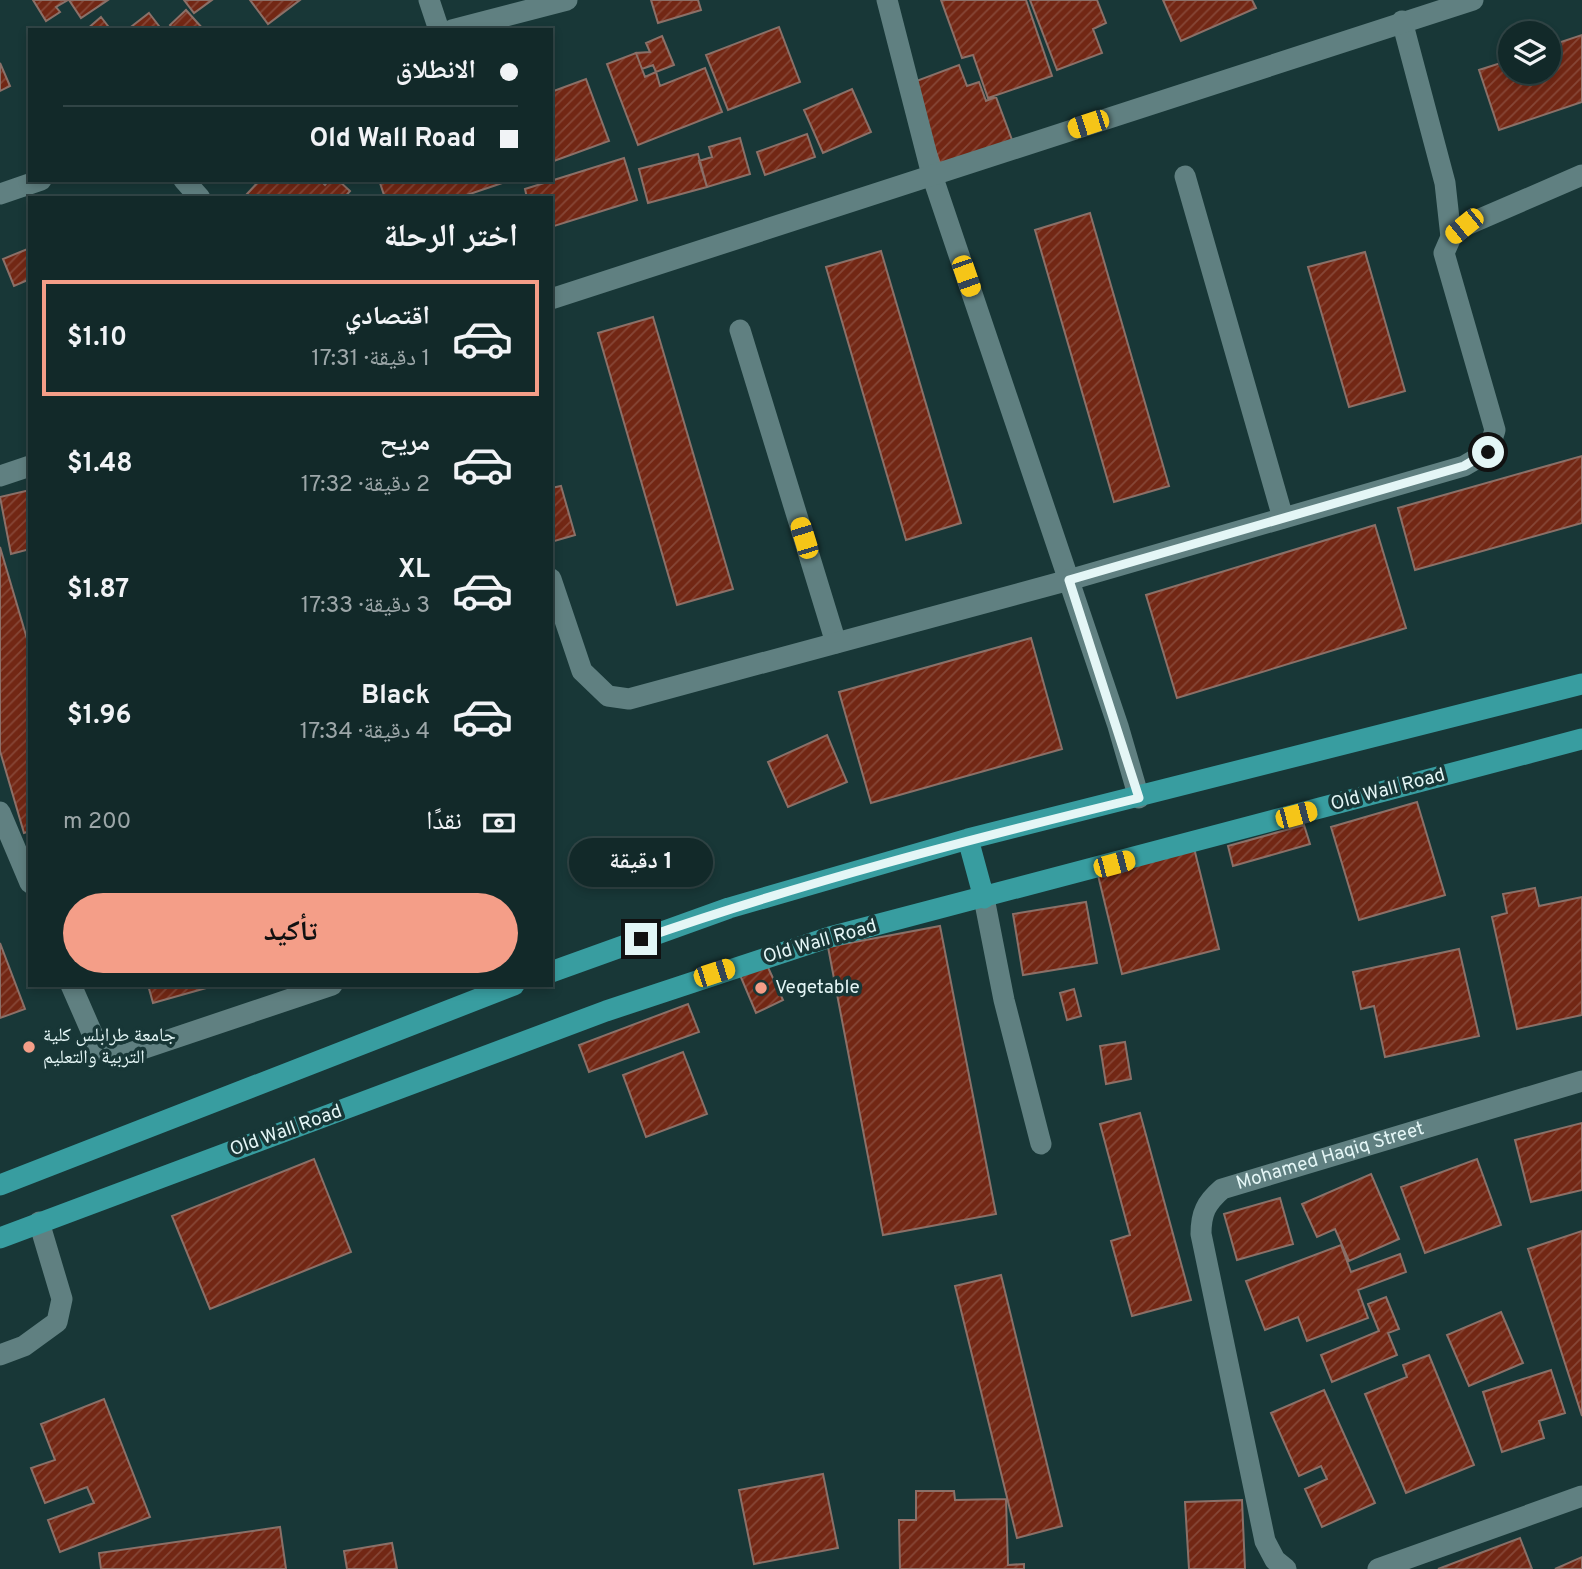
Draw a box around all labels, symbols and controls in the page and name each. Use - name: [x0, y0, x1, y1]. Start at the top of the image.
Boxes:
- map controls: [1498, 21, 1561, 84]
- button: layers: [1498, 21, 1561, 84]
- text: الانطلاق: [396, 55, 476, 88]
- car: [1065, 108, 1112, 140]
- text: Old Wall Road: [310, 123, 476, 156]
- car: [1442, 205, 1487, 247]
- text: اختر الرحلة: [384, 218, 518, 258]
- car: [950, 253, 983, 299]
- text: اقتصادي: [345, 301, 430, 334]
- icon: car: [451, 307, 514, 370]
- text: $1.10: [67, 322, 127, 355]
- text: 1 دقيقة · 17:31: [311, 345, 430, 374]
- text: مريح: [380, 427, 430, 460]
- icon: car: [451, 433, 514, 496]
- route start: [1472, 436, 1504, 468]
- text: $1.48: [67, 448, 133, 481]
- text: 2 دقيقة · 17:32: [301, 471, 430, 500]
- car: [788, 515, 821, 561]
- text: XL: [398, 554, 430, 587]
- icon: car: [451, 559, 514, 622]
- text: $1.87: [67, 574, 129, 607]
- text: 3 دقيقة · 17:33: [301, 592, 430, 621]
- text: Black: [361, 680, 430, 713]
- icon: car: [451, 685, 514, 748]
- text: $1.96: [67, 700, 132, 733]
- text: 4 دقيقة · 17:34: [300, 718, 430, 747]
- street label: Old Wall Road: [1328, 763, 1448, 817]
- car: [1273, 799, 1320, 831]
- icon: cash: [480, 804, 518, 842]
- text: نقدًا: [426, 806, 462, 839]
- text: 200 m: [63, 808, 131, 837]
- callout: 1 دقيقة: [569, 838, 713, 886]
- text: 1 دقيقة: [609, 848, 673, 877]
- car: [1091, 848, 1138, 880]
- button: تأكيد: [63, 893, 518, 973]
- street label: Old Wall Road: [760, 914, 880, 970]
- route end: [625, 923, 657, 955]
- car: [691, 957, 738, 989]
- place label: Vegetable: [775, 976, 860, 1000]
- marker: Vegetable: [753, 980, 769, 996]
- place label: جامعة طرابلس كلية التربية والتعليم: [43, 1024, 176, 1070]
- marker: جامعة طرابلس كلية التربية والتعليم: [21, 1039, 37, 1055]
- street label: Old Wall Road: [227, 1100, 345, 1162]
- street label: Mohamed Haqiq Street: [1233, 1117, 1427, 1196]

